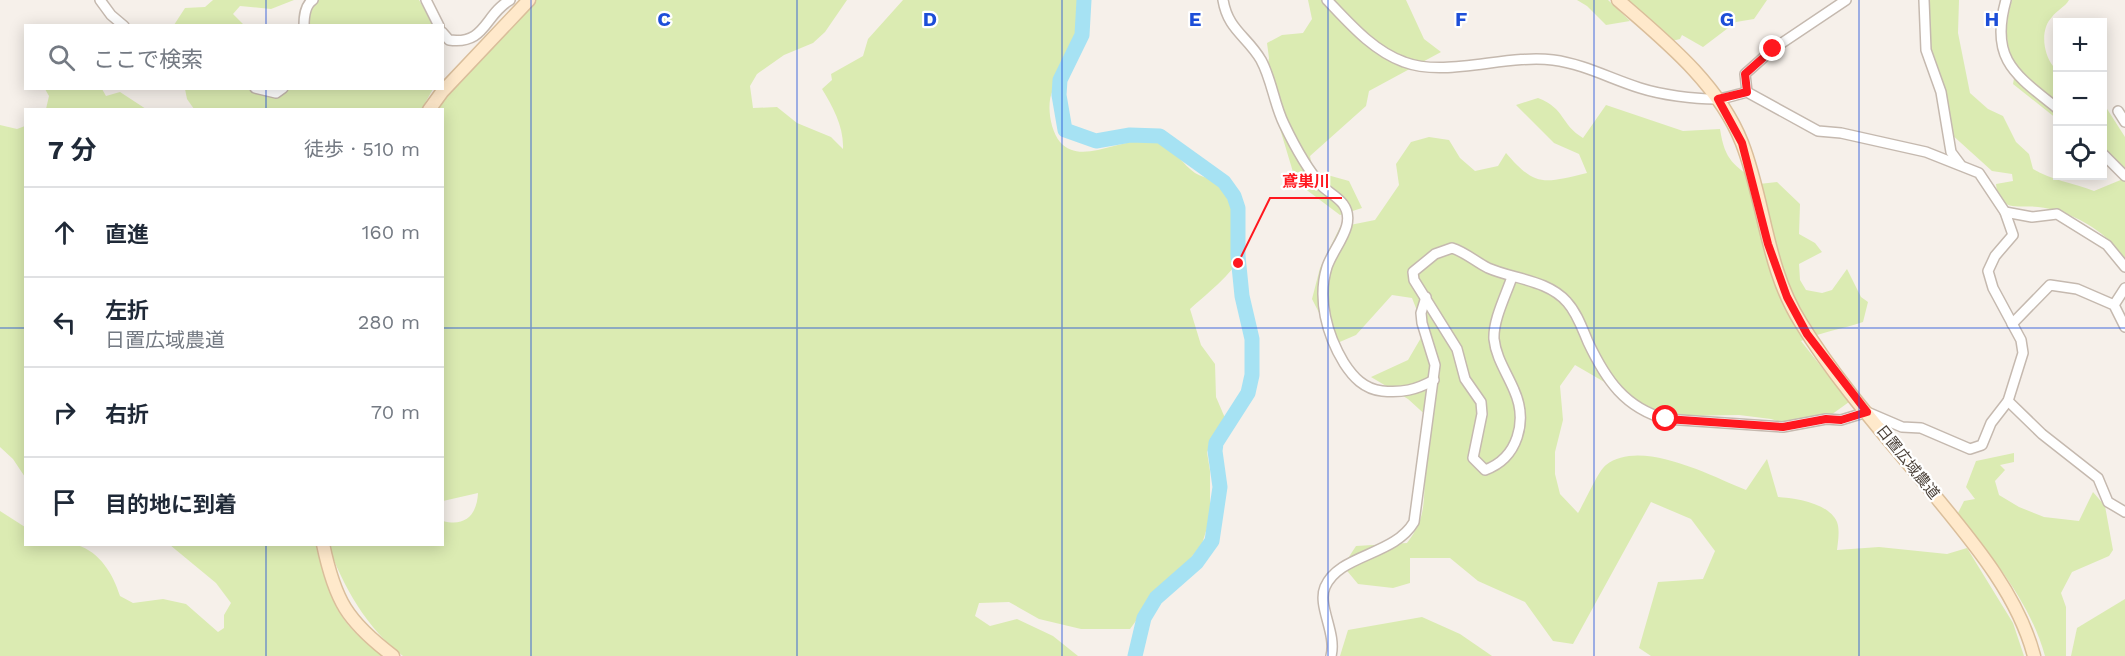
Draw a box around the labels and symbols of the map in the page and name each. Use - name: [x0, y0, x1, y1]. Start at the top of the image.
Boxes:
- text: C: [657, 7, 671, 31]
- text: D: [923, 7, 937, 31]
- text: E: [1189, 7, 1201, 31]
- text: F: [1455, 7, 1467, 31]
- text: G: [1720, 7, 1734, 31]
- text: H: [1985, 7, 1999, 31]
- route end: [1759, 35, 1785, 61]
- callout: 鳶巣川: [1270, 164, 1342, 198]
- text: 鳶巣川: [1282, 172, 1330, 191]
- route start: [1652, 405, 1678, 431]
- street label: 日置広域農道: [1873, 421, 1943, 503]

